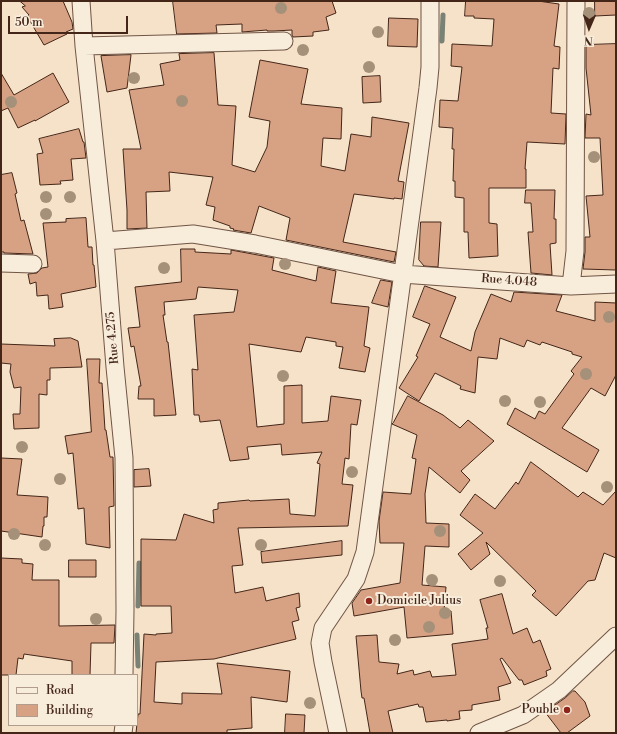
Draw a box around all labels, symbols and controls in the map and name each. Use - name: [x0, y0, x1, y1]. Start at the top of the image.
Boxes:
- scale bar: [10, 8, 130, 34]
- north arrow: [569, 8, 609, 48]
- text: 50 m: [15, 15, 43, 30]
- text: N: [584, 33, 593, 47]
- street label: Rue 4.048: [481, 272, 537, 290]
- street label: Rue 4.275: [104, 311, 122, 365]
- place label: Domicile Julius: [377, 594, 461, 608]
- marker: Domicile Julius: [364, 596, 374, 606]
- legend: [8, 674, 138, 726]
- text: Road: [46, 683, 74, 698]
- text: Building: [46, 703, 93, 718]
- place label: Pouble: [522, 703, 559, 717]
- marker: Pouble: [562, 705, 572, 715]

